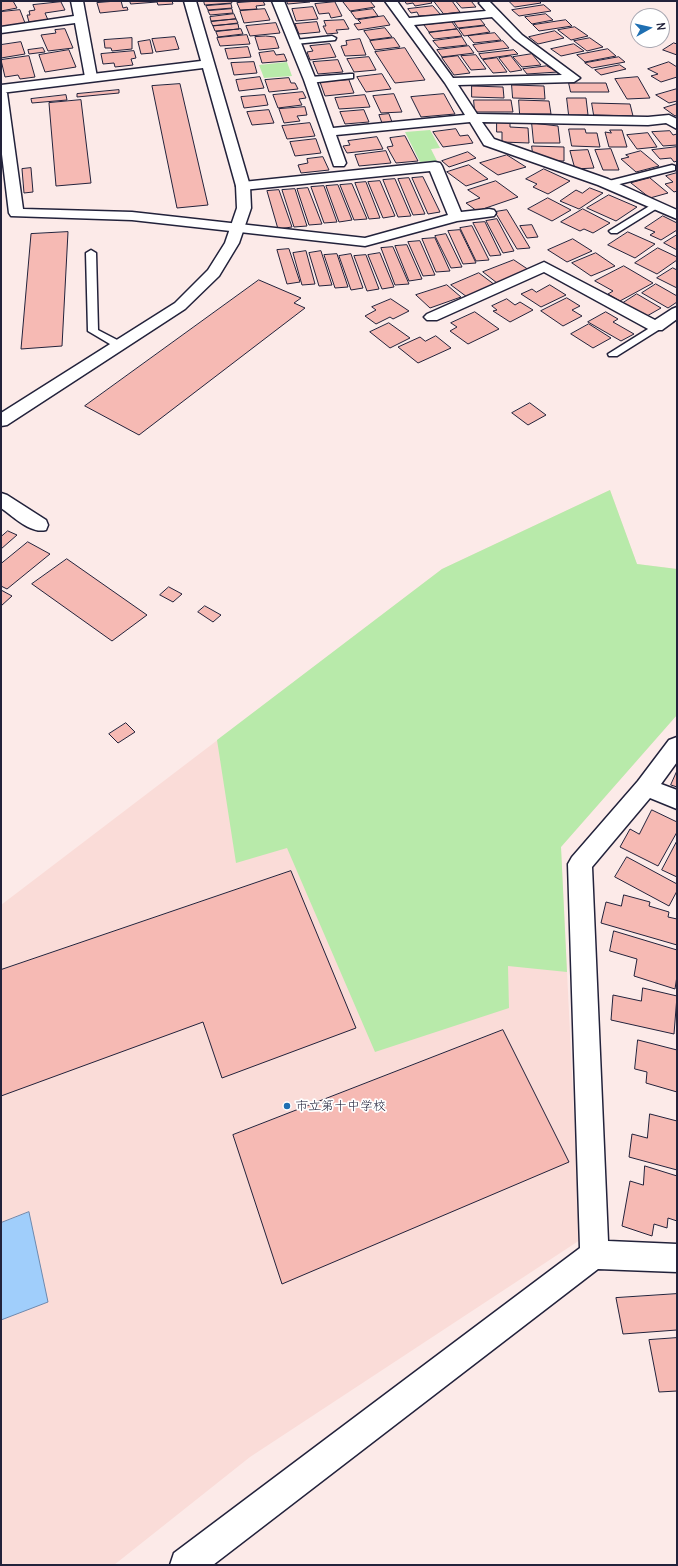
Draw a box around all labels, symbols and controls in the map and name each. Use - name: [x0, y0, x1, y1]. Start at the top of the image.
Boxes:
- north arrow: [630, 8, 670, 48]
- text: N: [653, 22, 668, 31]
- place label: 市立第十中学校: [295, 1098, 386, 1114]
- marker: 市立第十中学校: [282, 1101, 292, 1111]

